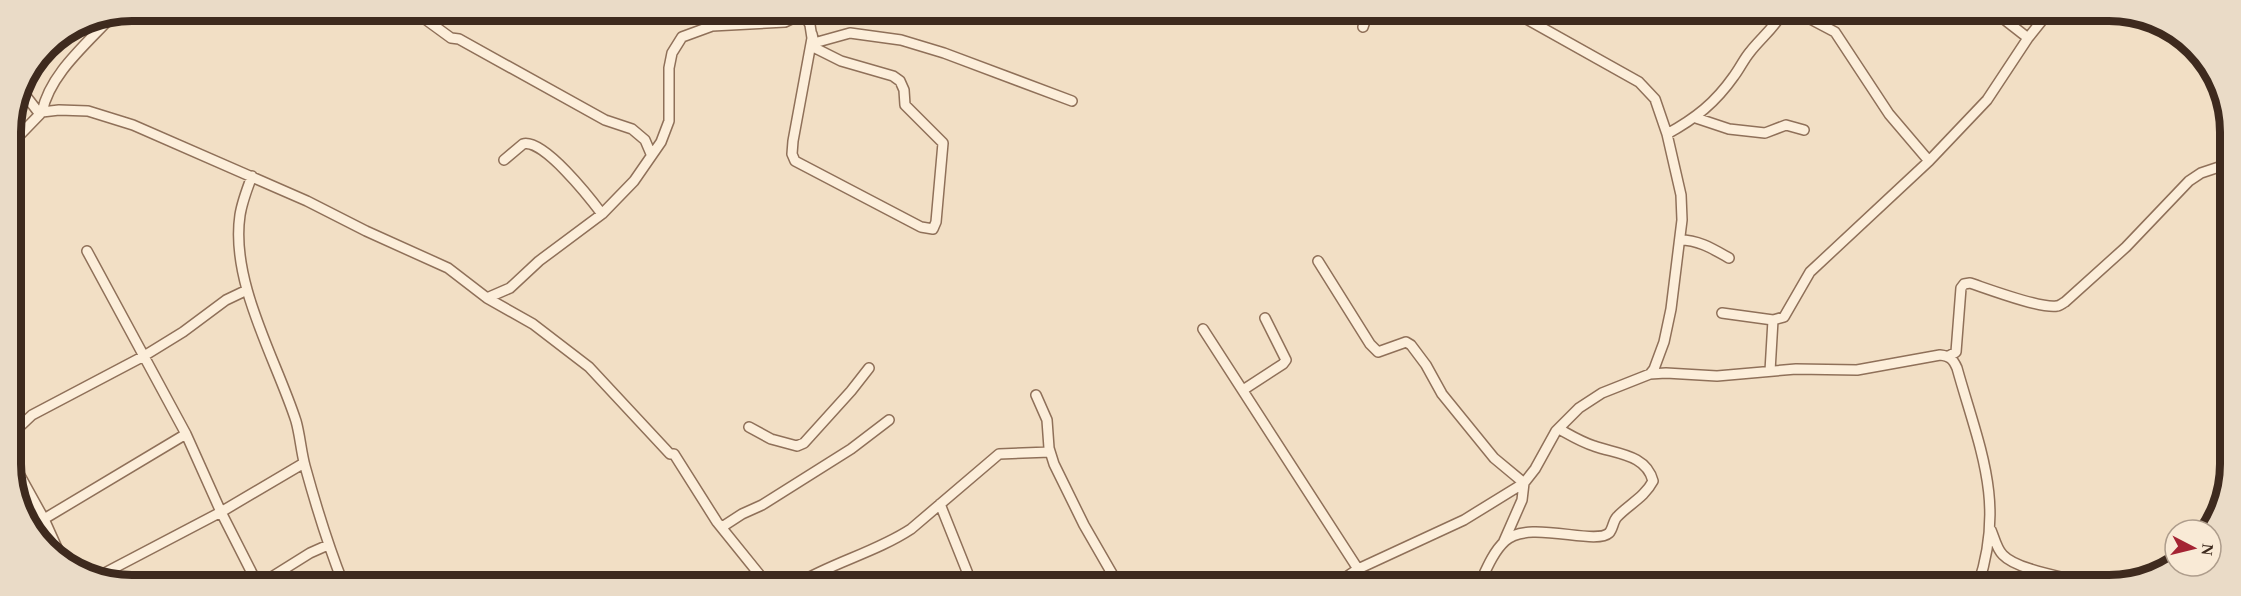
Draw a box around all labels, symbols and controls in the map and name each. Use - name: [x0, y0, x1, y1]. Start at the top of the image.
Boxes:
- north arrow: [2163, 518, 2223, 578]
- text: N: [2198, 543, 2217, 557]

